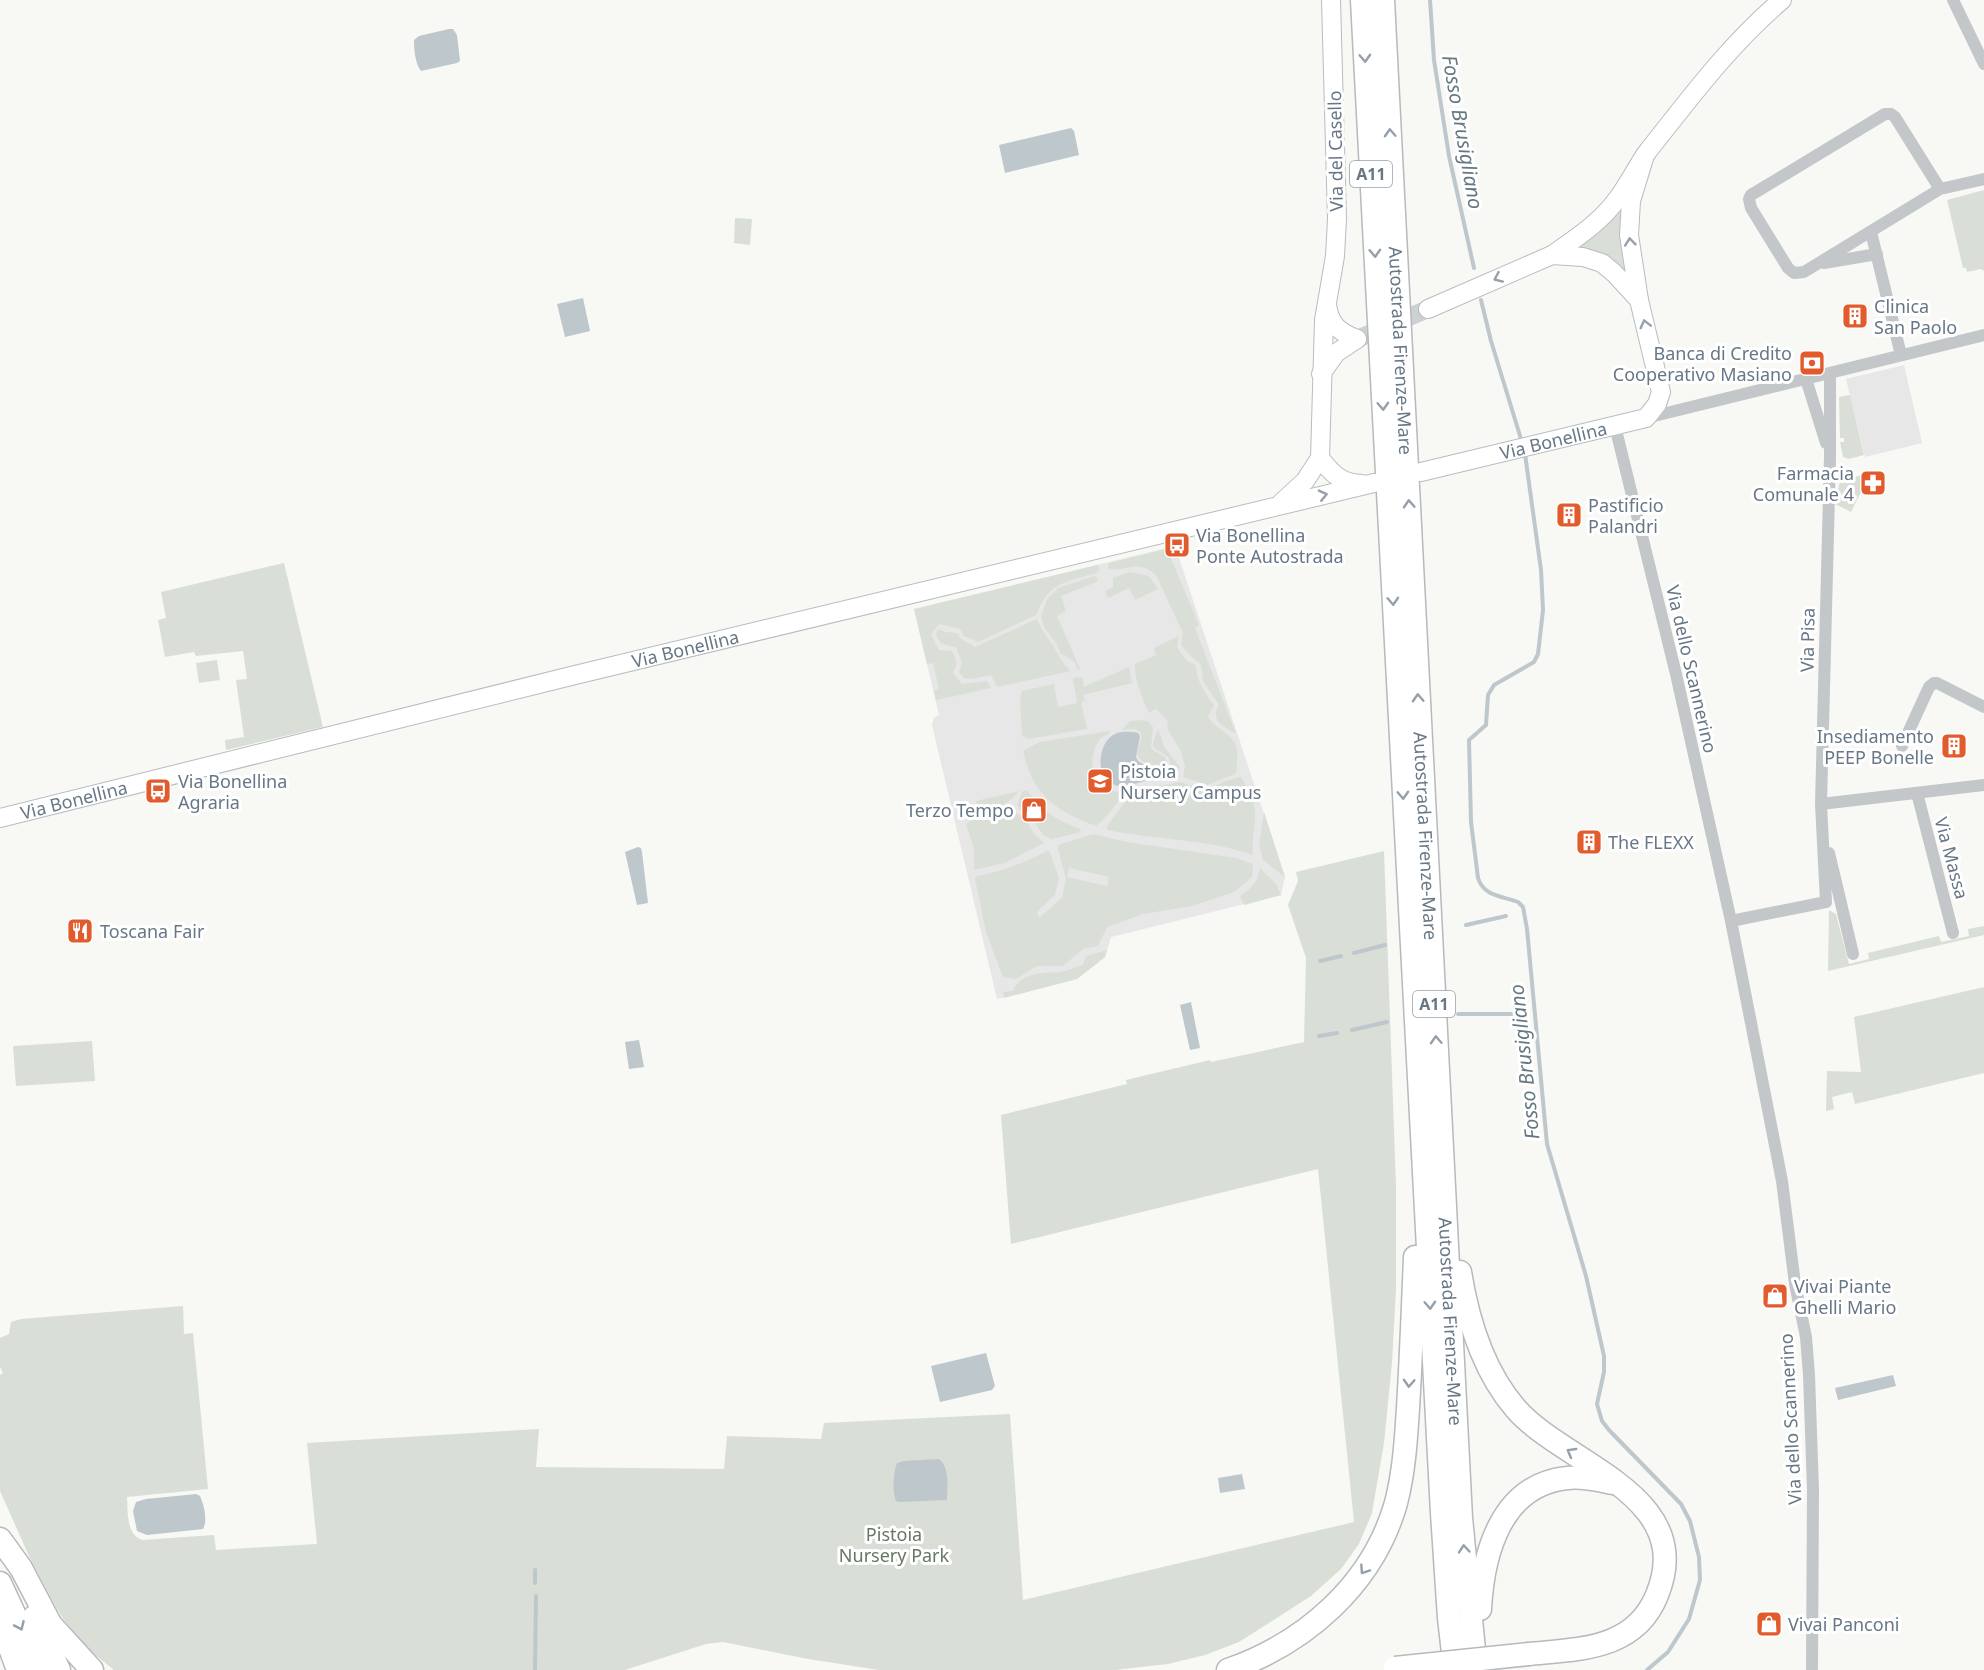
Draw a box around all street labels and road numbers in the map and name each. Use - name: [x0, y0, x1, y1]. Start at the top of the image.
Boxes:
- street label: Via del Casello: [1322, 90, 1348, 212]
- road number: A11: [1350, 161, 1392, 187]
- street label: Autostrada Firenze-Mare: [1384, 246, 1418, 455]
- street label: Via Bonellina: [1497, 416, 1609, 465]
- street label: Via dello Scannerino: [1661, 583, 1723, 755]
- street label: Via Pisa: [1794, 608, 1820, 672]
- street label: Via Bonellina: [629, 624, 741, 673]
- street label: Autostrada Firenze-Mare: [1409, 731, 1443, 941]
- street label: Via Bonellina: [18, 775, 130, 824]
- street label: Via Massa: [1930, 814, 1974, 902]
- road number: A11: [1413, 991, 1455, 1017]
- street label: Autostrada Firenze-Mare: [1434, 1216, 1468, 1426]
- street label: Via dello Scannerino: [1774, 1333, 1806, 1505]

